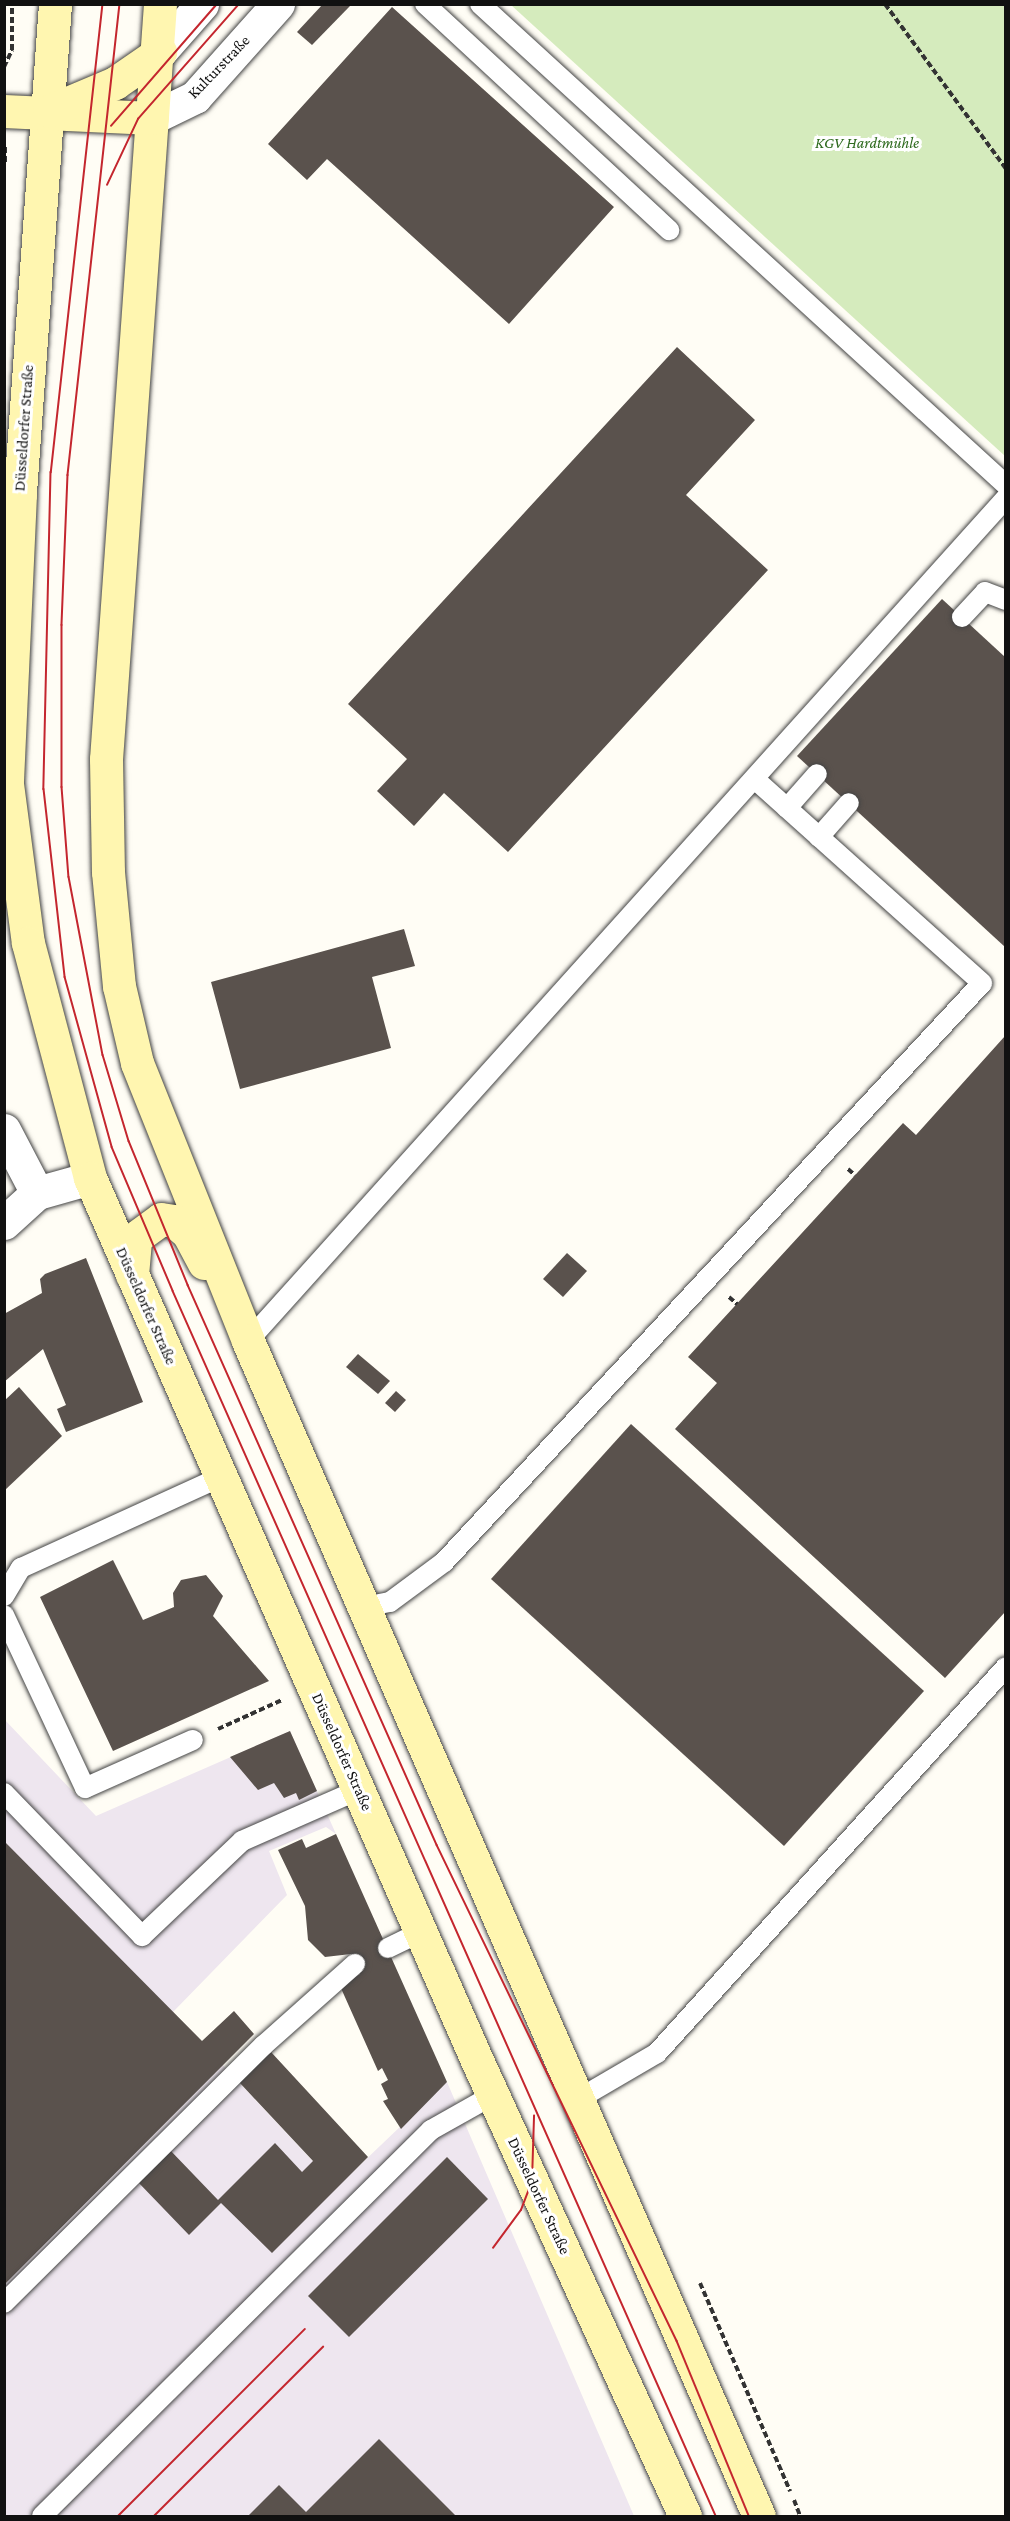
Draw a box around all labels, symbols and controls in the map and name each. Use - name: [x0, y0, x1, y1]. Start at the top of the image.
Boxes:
- street label: Kulturstraße: [184, 31, 254, 103]
- park label: KGV Hardtmühle: [815, 133, 919, 153]
- street label: Düsseldorfer Straße: [10, 364, 38, 492]
- street label: Düsseldorfer Straße: [111, 1244, 181, 1368]
- street label: Düsseldorfer Straße: [307, 1690, 377, 1814]
- street label: Düsseldorfer Straße: [503, 2134, 575, 2258]

